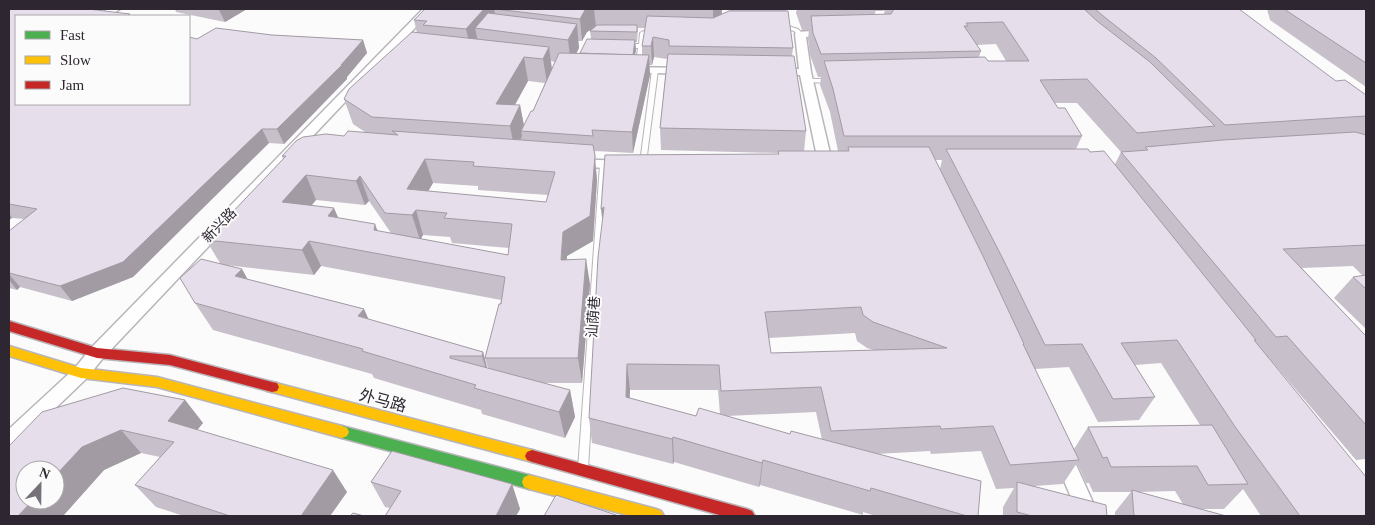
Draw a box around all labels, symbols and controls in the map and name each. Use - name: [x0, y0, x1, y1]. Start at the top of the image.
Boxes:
- legend: [15, 15, 190, 105]
- text: Fast: [60, 27, 86, 43]
- text: Slow: [60, 52, 91, 68]
- text: Jam: [60, 77, 84, 93]
- street label: 新兴路: [199, 205, 239, 246]
- street label: 汕荫巷: [585, 296, 602, 339]
- street label: 外马路: [357, 386, 408, 415]
- north arrow: [15, 460, 65, 510]
- text: N: [37, 465, 52, 482]

